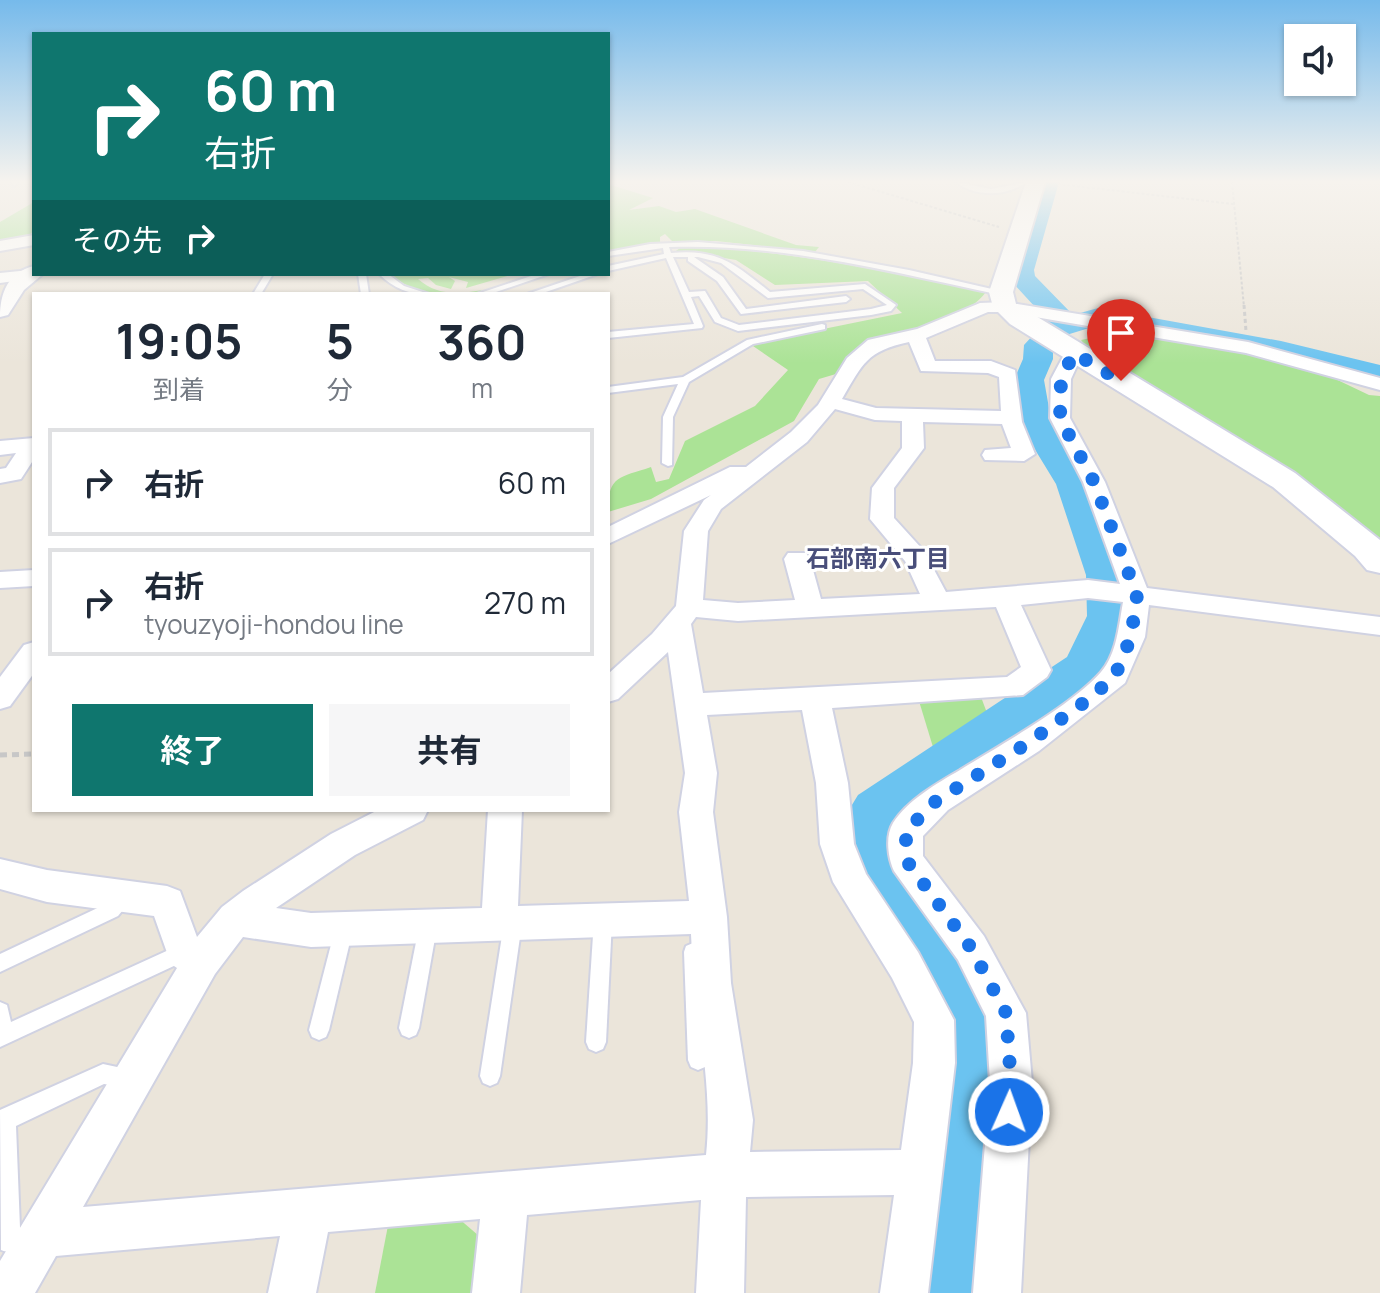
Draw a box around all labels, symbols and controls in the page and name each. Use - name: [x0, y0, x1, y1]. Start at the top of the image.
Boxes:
- map controls: [1284, 24, 1356, 96]
- button: sound: [1284, 24, 1356, 96]
- text: 60 m: [204, 51, 337, 128]
- icon: right: [72, 64, 176, 168]
- text: 右折: [204, 128, 276, 177]
- icon: right: [178, 216, 222, 260]
- text: その先: [72, 219, 162, 260]
- pin: [1087, 299, 1155, 381]
- text: 19:05: [115, 308, 242, 373]
- text: 5: [326, 308, 354, 373]
- text: 360: [437, 309, 527, 374]
- icon: arrive: [1099, 311, 1143, 355]
- text: m: [471, 370, 493, 406]
- text: 到着: [153, 371, 205, 407]
- text: 分: [327, 371, 353, 407]
- icon: right: [76, 460, 120, 504]
- text: 60 m: [498, 462, 566, 503]
- text: 右折: [144, 463, 204, 504]
- district label: 石部南六丁目: [806, 541, 950, 574]
- text: 右折: [144, 565, 204, 606]
- icon: right: [76, 580, 120, 624]
- text: 270 m: [484, 582, 566, 623]
- text: tyouzyoji-hondou line: [144, 606, 404, 642]
- button: 終了: [72, 704, 313, 796]
- button: 共有: [329, 704, 570, 796]
- position arrow: [967, 1070, 1051, 1154]

